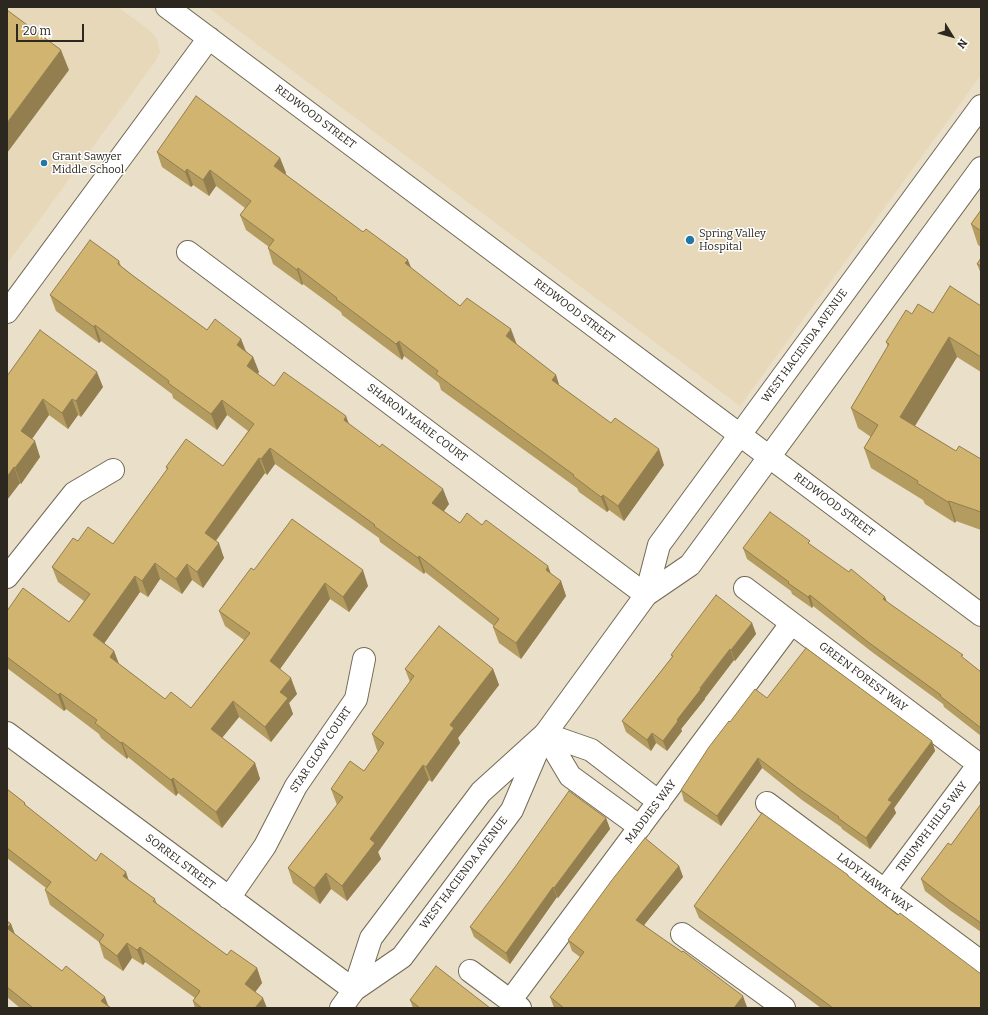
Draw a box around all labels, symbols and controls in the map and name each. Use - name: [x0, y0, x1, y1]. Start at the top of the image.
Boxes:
- scale bar: [18, 16, 86, 42]
- north arrow: [932, 16, 972, 56]
- text: 20 m: [23, 24, 51, 38]
- text: N: [954, 36, 970, 51]
- street label: REDWOOD STREET: [272, 82, 358, 152]
- place label: Grant Sawyer Middle School: [52, 150, 124, 176]
- marker: Grant Sawyer Middle School: [39, 158, 49, 168]
- place label: Spring Valley Hospital: [699, 227, 766, 253]
- marker: Spring Valley Hospital: [684, 234, 696, 246]
- street label: REDWOOD STREET: [531, 276, 617, 346]
- street label: WEST HACIENDA AVENUE: [759, 287, 851, 405]
- street label: SHARON MARIE COURT: [364, 381, 470, 465]
- street label: REDWOOD STREET: [791, 470, 877, 540]
- street label: GREEN FOREST WAY: [816, 639, 910, 715]
- street label: STAR GLOW COURT: [288, 705, 354, 795]
- street label: MADDIES WAY: [623, 778, 679, 846]
- street label: TRIUMPH HILLS WAY: [894, 779, 970, 875]
- street label: WEST HACIENDA AVENUE: [417, 814, 511, 932]
- street label: SORREL STREET: [143, 832, 217, 892]
- street label: LADY HAWK WAY: [834, 850, 914, 916]

